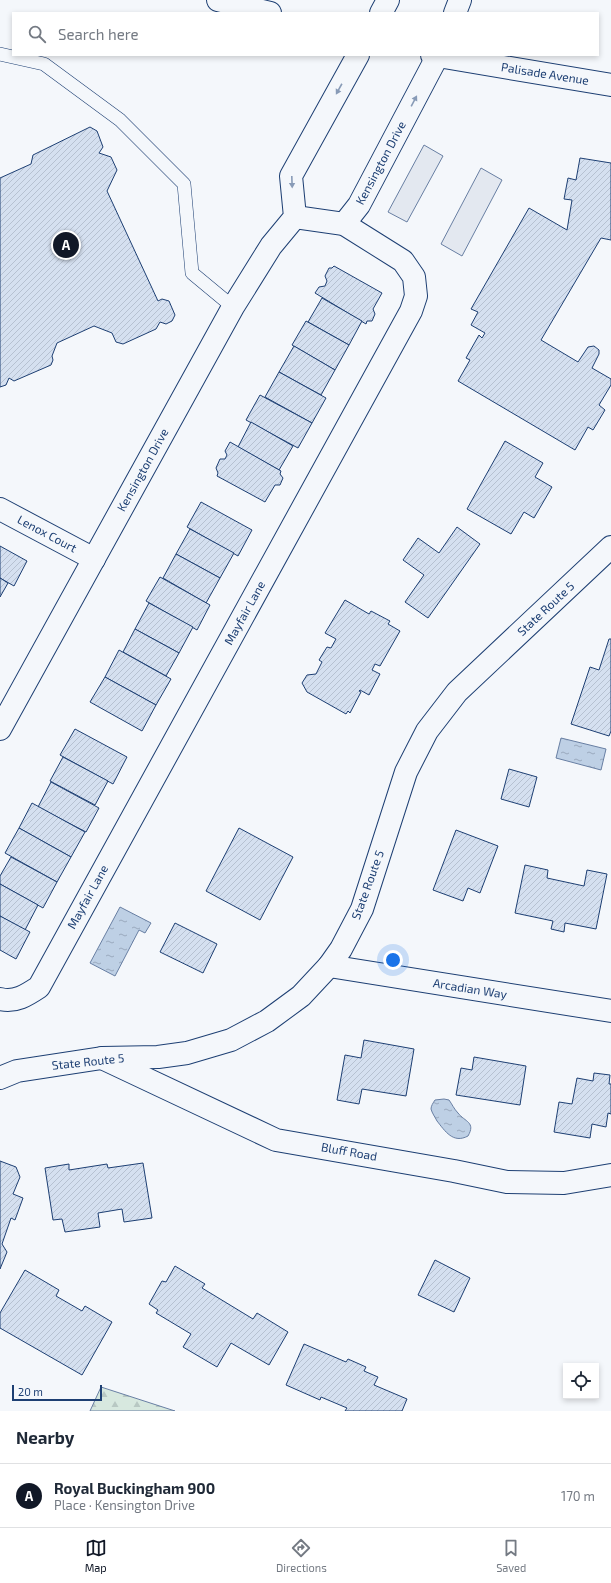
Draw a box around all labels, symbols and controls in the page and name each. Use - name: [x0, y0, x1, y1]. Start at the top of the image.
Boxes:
- search box: [12, 12, 599, 56]
- icon: search: [26, 23, 48, 45]
- text: Search here: [58, 25, 139, 43]
- street label: Palisade Avenue: [500, 59, 590, 87]
- one-way arrow: [336, 83, 343, 95]
- one-way arrow: [410, 96, 417, 107]
- street label: Kensington Drive: [352, 118, 408, 207]
- one-way arrow: [288, 176, 295, 188]
- pin: A: [53, 230, 79, 260]
- street label: Kensington Drive: [114, 426, 171, 513]
- street label: Lenox Court: [15, 512, 80, 555]
- street label: Mayfair Lane: [221, 578, 267, 647]
- street label: State Route 5: [514, 578, 577, 638]
- street label: State Route 5: [348, 848, 386, 921]
- street label: Mayfair Lane: [64, 862, 110, 931]
- your location: [383, 950, 403, 970]
- street label: Arcadian Way: [432, 975, 509, 1001]
- street label: State Route 5: [51, 1050, 125, 1072]
- street label: Bluff Road: [320, 1139, 378, 1163]
- map controls: [563, 1363, 599, 1399]
- button: locate: [563, 1363, 599, 1399]
- scale bar: [12, 1383, 102, 1402]
- text: 20 m: [18, 1385, 43, 1398]
- text: Nearby: [16, 1427, 74, 1447]
- text: Royal Buckingham 900: [54, 1479, 215, 1497]
- text: A: [25, 1488, 33, 1504]
- text: 170 m: [561, 1488, 595, 1504]
- text: Place · Kensington Drive: [54, 1497, 195, 1513]
- tab: Map: [85, 1537, 107, 1574]
- tab: Directions: [276, 1537, 327, 1574]
- tab: Saved: [496, 1537, 526, 1574]

